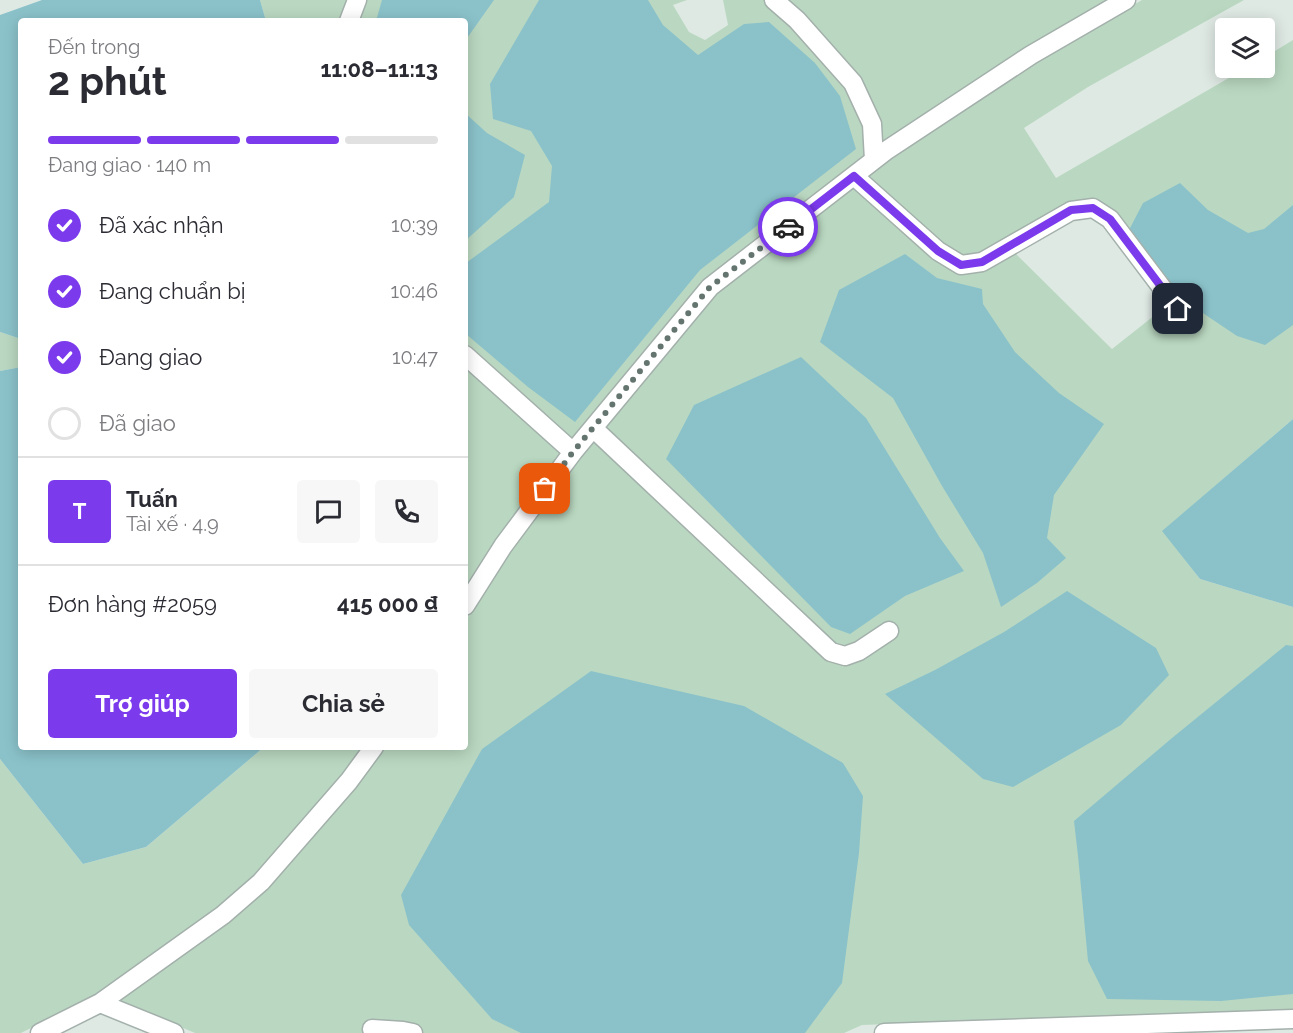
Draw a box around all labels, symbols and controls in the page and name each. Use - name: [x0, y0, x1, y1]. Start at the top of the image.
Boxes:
- map controls: [1215, 18, 1275, 78]
- button: layers: [1215, 18, 1275, 78]
- text: Đến trong: [48, 35, 140, 59]
- text: 11:08–11:13: [320, 56, 438, 82]
- text: 2 phút: [48, 58, 167, 104]
- text: Đang giao · 140 m: [48, 153, 211, 177]
- courier: [758, 197, 818, 257]
- icon: check: [48, 209, 81, 242]
- icon: car: [772, 211, 805, 244]
- text: Đã xác nhận: [99, 212, 224, 238]
- text: 10:39: [391, 213, 438, 237]
- icon: check: [48, 275, 81, 308]
- text: Đang chuẩn bị: [99, 278, 246, 304]
- text: 10:46: [390, 279, 438, 303]
- pin: [1152, 283, 1203, 334]
- icon: home: [1161, 292, 1194, 325]
- icon: check: [48, 341, 81, 374]
- text: Đang giao: [99, 344, 202, 370]
- text: 10:47: [392, 345, 438, 369]
- text: Đã giao: [99, 410, 176, 436]
- pin: [519, 463, 570, 514]
- icon: bag: [528, 472, 561, 505]
- button: chat: [297, 480, 360, 543]
- button: phone: [375, 480, 438, 543]
- text: Tuấn: [126, 486, 178, 512]
- text: T: [73, 498, 86, 524]
- text: Tài xế · 4.9: [126, 512, 219, 536]
- text: Đơn hàng #2059: [48, 591, 217, 617]
- text: 415 000 ₫: [337, 591, 438, 617]
- button: Trợ giúp: [48, 669, 237, 738]
- button: Chia sẻ: [249, 669, 438, 738]

